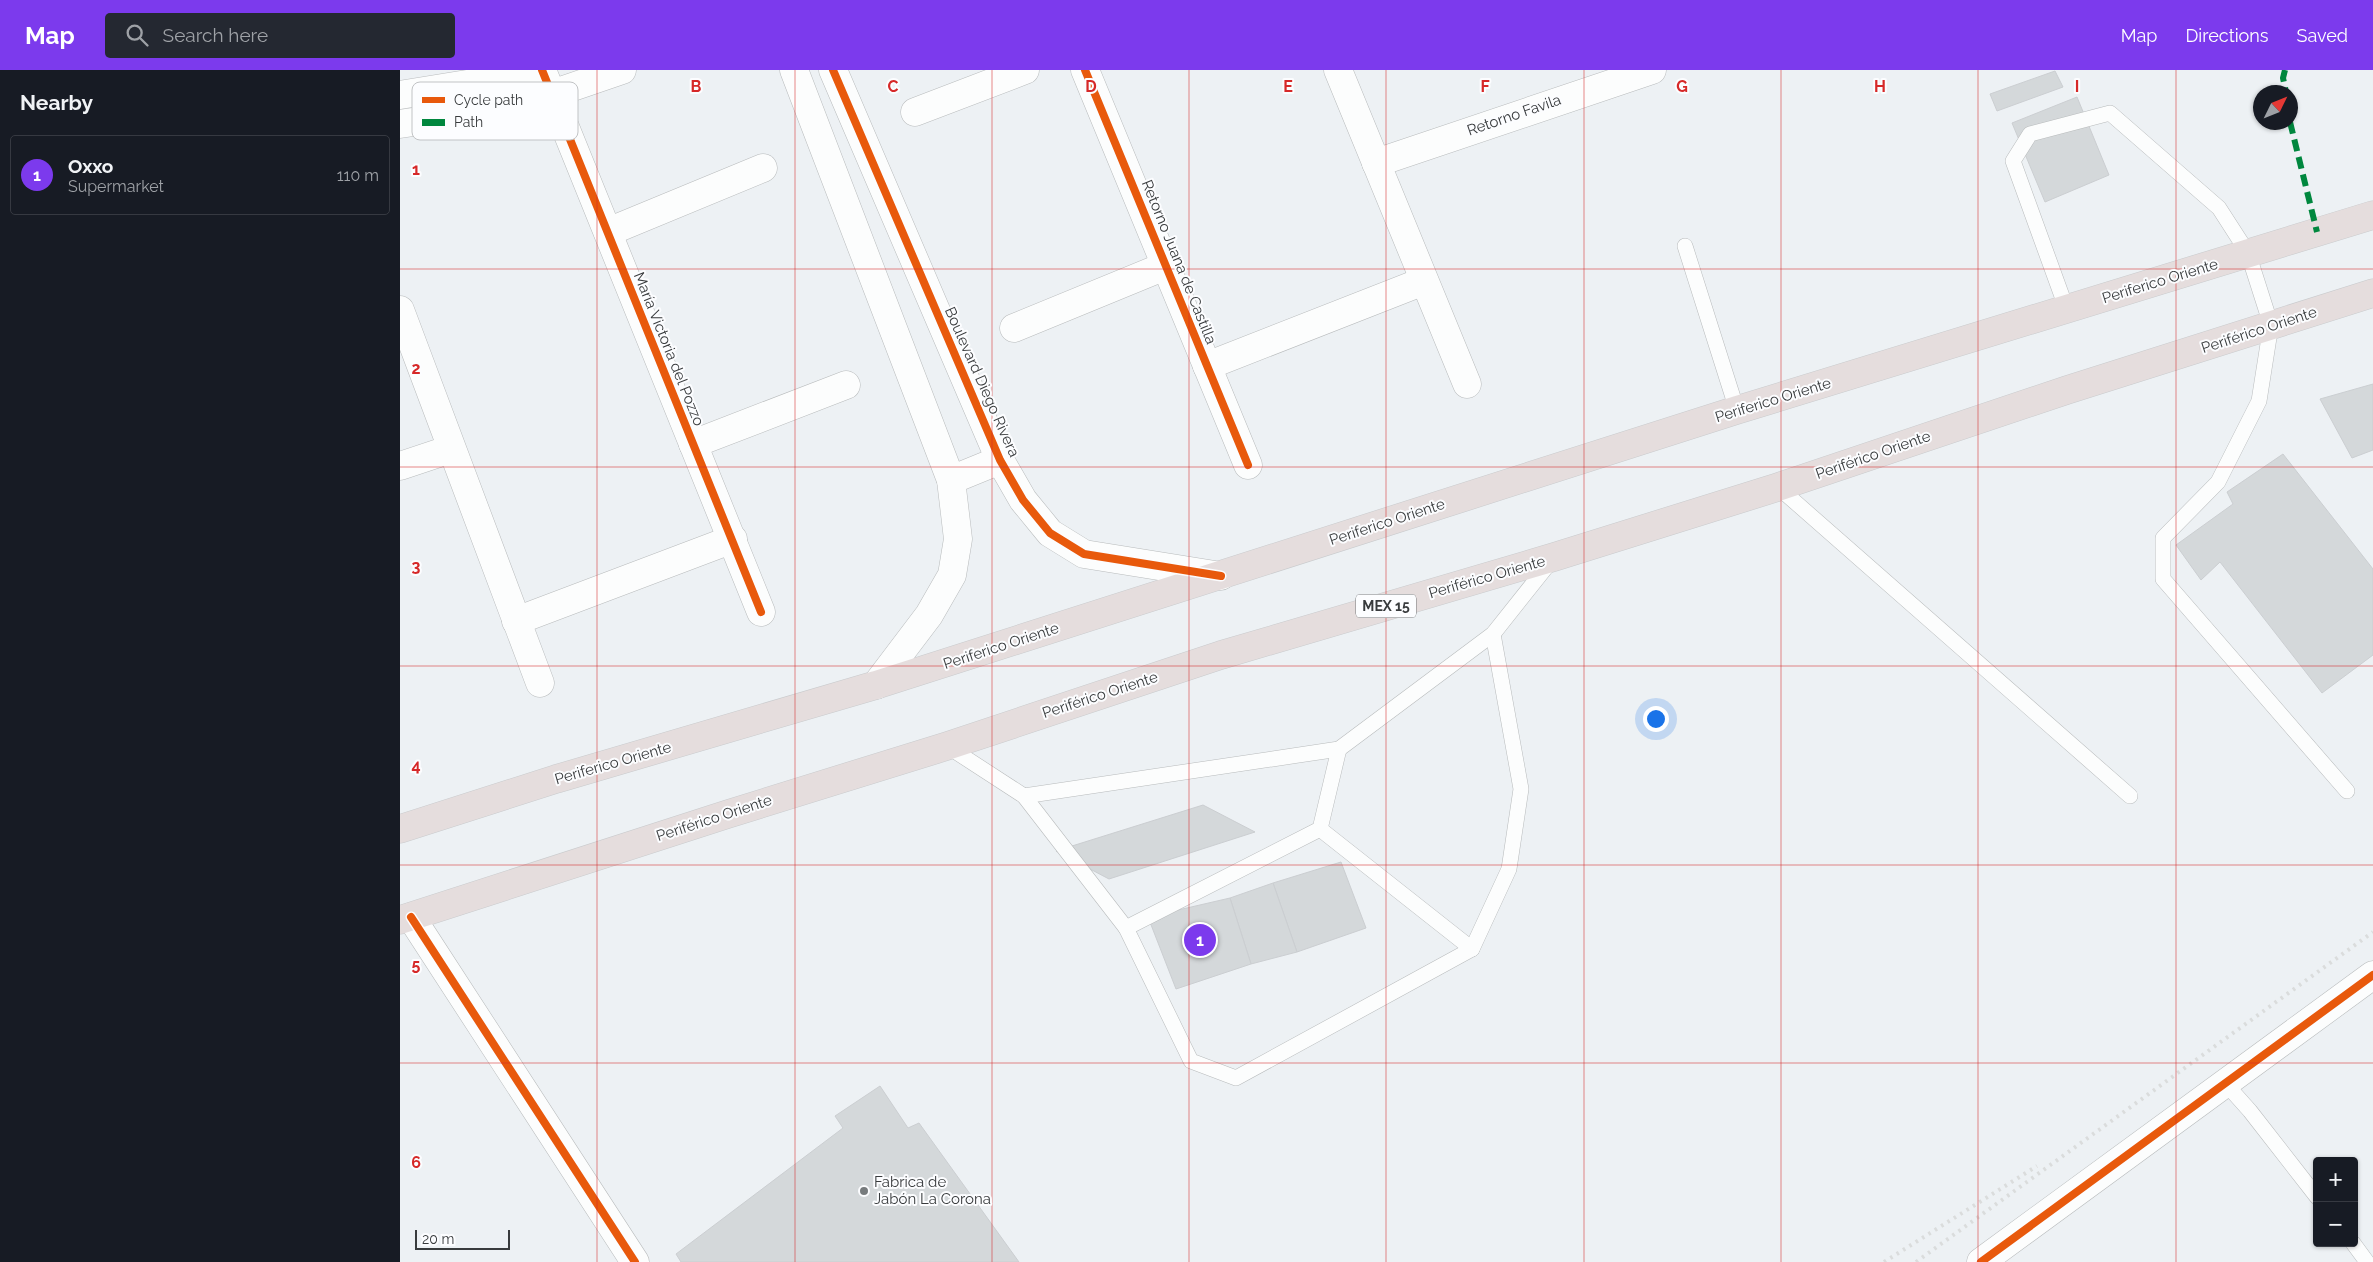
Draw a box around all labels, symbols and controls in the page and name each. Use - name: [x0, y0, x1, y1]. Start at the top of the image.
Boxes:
- search box: [105, 13, 455, 58]
- text: Map: [25, 21, 75, 50]
- icon: search: [123, 21, 151, 49]
- text: Search here: [163, 24, 268, 46]
- text: Map: [2121, 25, 2157, 46]
- text: Directions: [2185, 25, 2269, 46]
- text: Saved: [2297, 25, 2348, 46]
- text: B: [691, 77, 702, 96]
- text: C: [888, 77, 899, 96]
- text: D: [1085, 77, 1097, 96]
- text: E: [1283, 77, 1293, 96]
- text: F: [1480, 77, 1490, 96]
- text: G: [1676, 77, 1688, 96]
- text: H: [1874, 77, 1886, 96]
- text: I: [2075, 77, 2079, 96]
- legend: [412, 82, 578, 140]
- north arrow: [2253, 85, 2298, 130]
- text: Nearby: [20, 90, 93, 115]
- street label: Retorno Favila: [1465, 91, 1563, 139]
- text: Cycle path: [454, 92, 523, 108]
- text: Path: [454, 114, 483, 130]
- text: Oxxo: [68, 155, 113, 177]
- text: 1: [412, 160, 420, 179]
- text: 1: [33, 166, 41, 185]
- text: 110 m: [337, 166, 379, 185]
- text: Supermarket: [68, 177, 164, 196]
- street label: Retorno Juana de Castilla: [1138, 177, 1220, 347]
- street label: Periferico Oriente: [2100, 255, 2220, 307]
- street label: María Victoria del Pozzo: [630, 269, 708, 429]
- street label: Periférico Oriente: [2199, 303, 2319, 357]
- street label: Boulevard Diego Rivera: [941, 304, 1023, 460]
- text: 2: [411, 359, 421, 378]
- street label: Periferico Oriente: [1713, 374, 1833, 426]
- street label: Periférico Oriente: [1813, 427, 1933, 483]
- street label: Periferico Oriente: [1327, 495, 1447, 549]
- street label: Periférico Oriente: [1427, 552, 1548, 602]
- text: 3: [412, 557, 421, 576]
- road number: MEX 15: [1356, 594, 1416, 618]
- street label: Periferico Oriente: [941, 619, 1061, 673]
- street label: Periférico Oriente: [1040, 668, 1160, 722]
- your location: [1643, 706, 1669, 732]
- street label: Periferico Oriente: [553, 738, 674, 788]
- text: 4: [411, 756, 421, 775]
- street label: Periférico Oriente: [654, 791, 774, 845]
- pin: 1: [1184, 921, 1216, 959]
- text: 5: [412, 955, 421, 974]
- text: 6: [411, 1153, 421, 1172]
- map controls: [2313, 1157, 2358, 1247]
- button: +: [2313, 1157, 2358, 1202]
- place label: Fabrica de Jabón La Corona: [874, 1173, 991, 1208]
- marker: Fabrica de Jabón La Corona: [858, 1185, 870, 1197]
- button: −: [2313, 1202, 2358, 1247]
- scale bar: [415, 1227, 510, 1250]
- text: 20 m: [422, 1231, 454, 1247]

